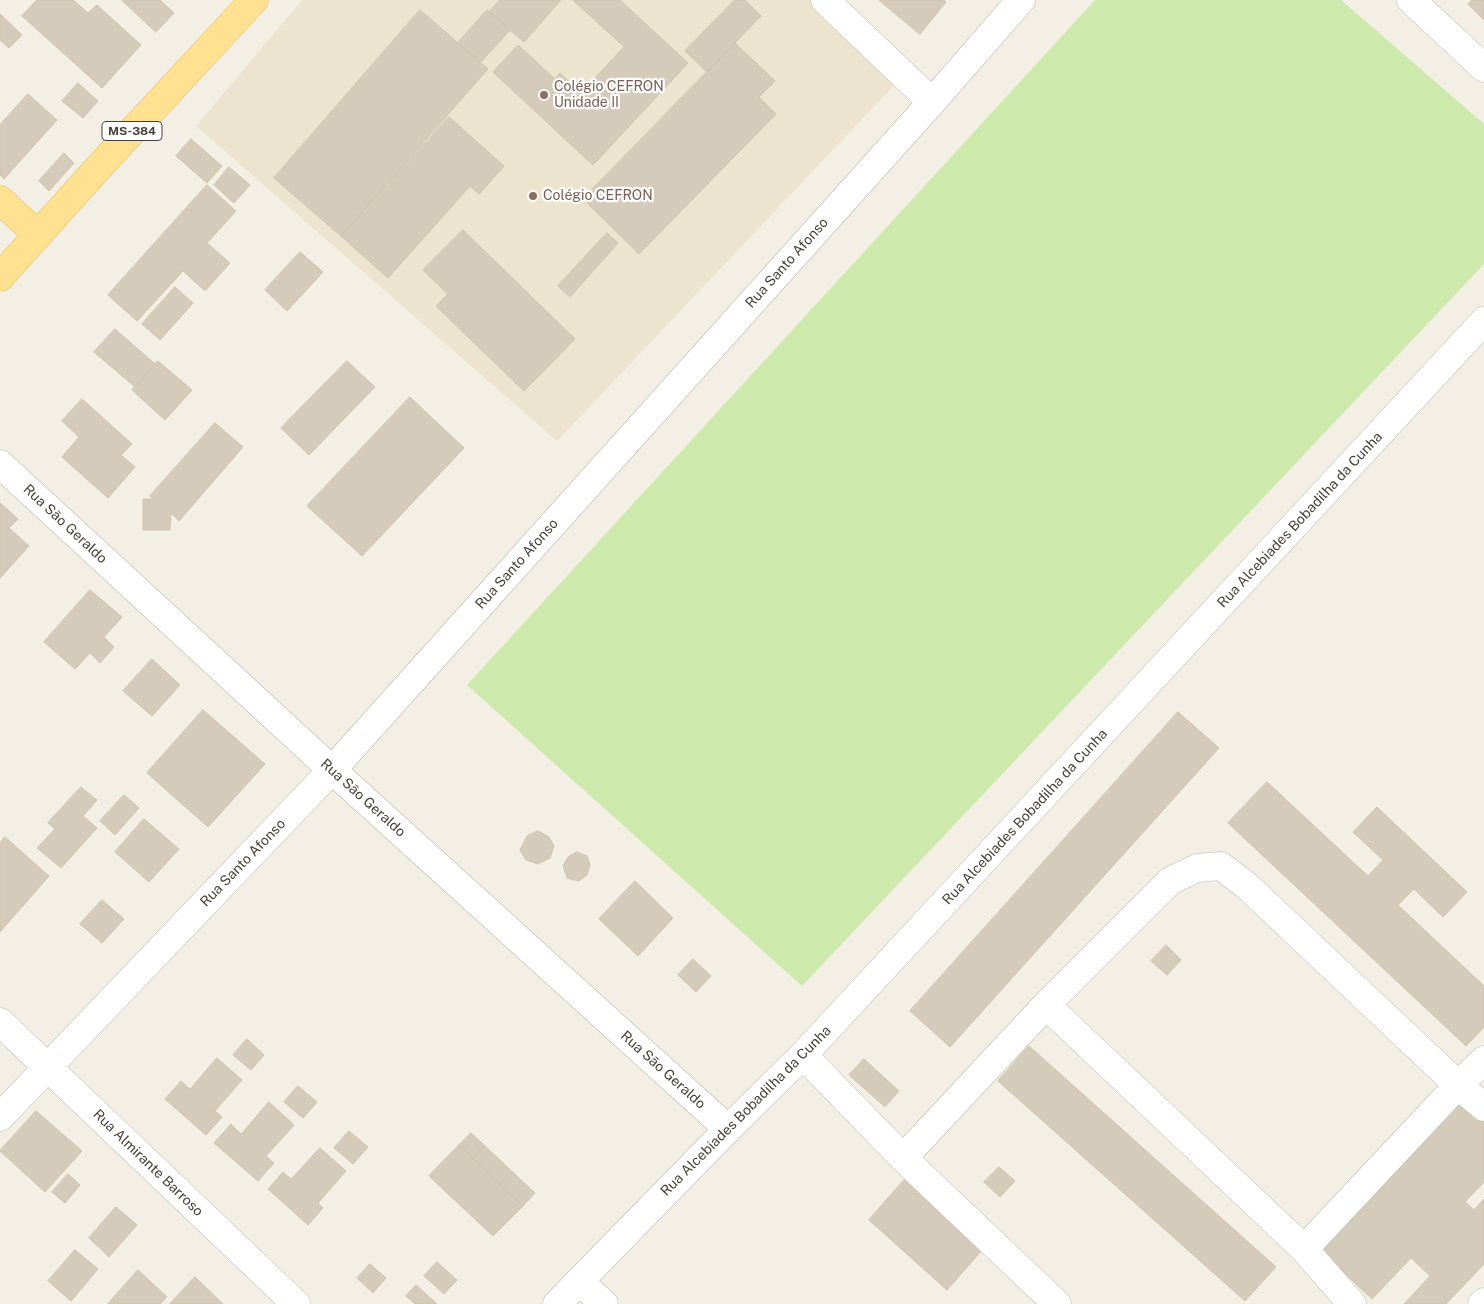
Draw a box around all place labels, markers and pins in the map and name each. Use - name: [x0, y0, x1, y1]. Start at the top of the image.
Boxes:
- place label: Colégio CEFRON Unidade II: [554, 79, 664, 111]
- marker: Colégio CEFRON Unidade II: [538, 89, 550, 101]
- place label: Colégio CEFRON: [543, 188, 653, 204]
- marker: Colégio CEFRON: [527, 190, 539, 202]

